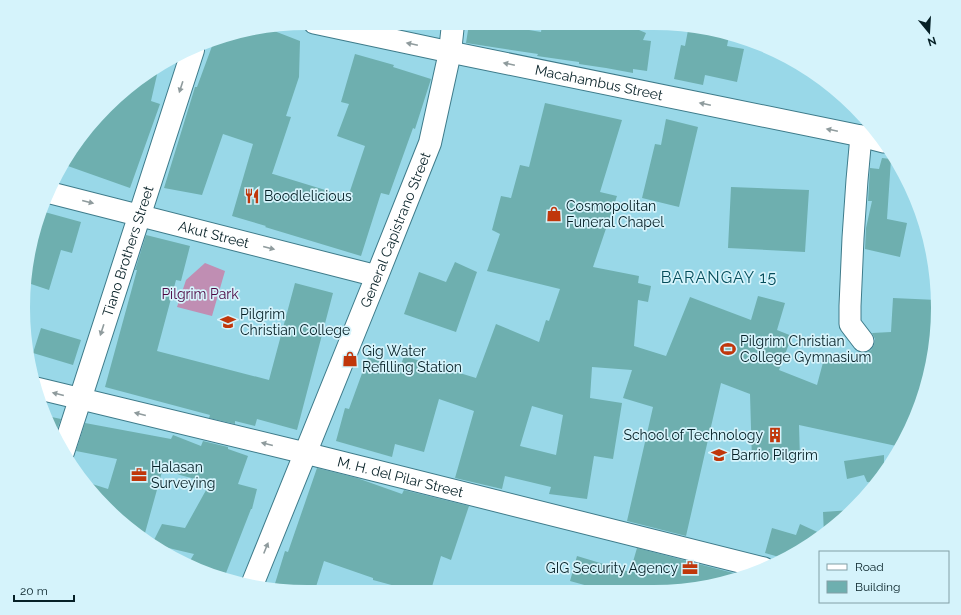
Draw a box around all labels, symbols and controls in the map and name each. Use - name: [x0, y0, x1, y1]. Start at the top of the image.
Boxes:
- north arrow: [909, 12, 949, 52]
- text: N: [926, 34, 938, 49]
- one-way arrow: [406, 40, 418, 46]
- one-way arrow: [503, 61, 515, 67]
- street label: Macahambus Street: [534, 62, 664, 103]
- one-way arrow: [177, 81, 183, 93]
- one-way arrow: [699, 100, 711, 106]
- one-way arrow: [826, 126, 838, 132]
- street label: General Capistrano Street: [357, 149, 434, 310]
- street label: Tiano Brothers Street: [99, 183, 157, 319]
- restaurant icon: Boodlelicious: [243, 187, 261, 205]
- place label: Boodlelicious: [264, 188, 352, 204]
- place label: Cosmopolitan Funeral Chapel: [566, 198, 664, 230]
- one-way arrow: [83, 199, 95, 205]
- shop icon: Cosmopolitan Funeral Chapel: [545, 205, 563, 223]
- street label: Akut Street: [177, 218, 251, 251]
- one-way arrow: [262, 246, 275, 252]
- district label: BARANGAY 15: [661, 268, 777, 287]
- park label: Pilgrim Park: [161, 286, 239, 302]
- place label: Pilgrim Christian College: [240, 306, 350, 338]
- school or university icon: Pilgrim Christian College: [219, 313, 237, 331]
- one-way arrow: [99, 325, 105, 337]
- place label: Pilgrim Christian College Gymnasium: [740, 333, 871, 365]
- sports icon: Pilgrim Christian College Gymnasium: [719, 340, 737, 358]
- place label: Gig Water Refilling Station: [362, 343, 462, 375]
- shop icon: Gig Water Refilling Station: [341, 350, 359, 368]
- one-way arrow: [51, 391, 63, 397]
- one-way arrow: [134, 411, 146, 417]
- building icon: School of Technology: [766, 426, 784, 444]
- place label: School of Technology: [623, 427, 763, 443]
- one-way arrow: [260, 441, 273, 447]
- school or university icon: Barrio Pilgrim: [710, 446, 728, 464]
- place label: Barrio Pilgrim: [731, 447, 818, 463]
- street label: M. H. del Pilar Street: [336, 453, 465, 500]
- place label: Halasan Surveying: [151, 459, 215, 491]
- office icon: Halasan Surveying: [130, 466, 148, 484]
- one-way arrow: [264, 542, 270, 554]
- legend: [819, 551, 949, 603]
- office icon: GIG Security Agency: [681, 559, 699, 577]
- place label: GIG Security Agency: [546, 560, 678, 576]
- text: Road: [855, 560, 884, 574]
- scale bar: [14, 577, 74, 603]
- text: Building: [855, 580, 901, 594]
- text: 20 m: [20, 584, 48, 598]

